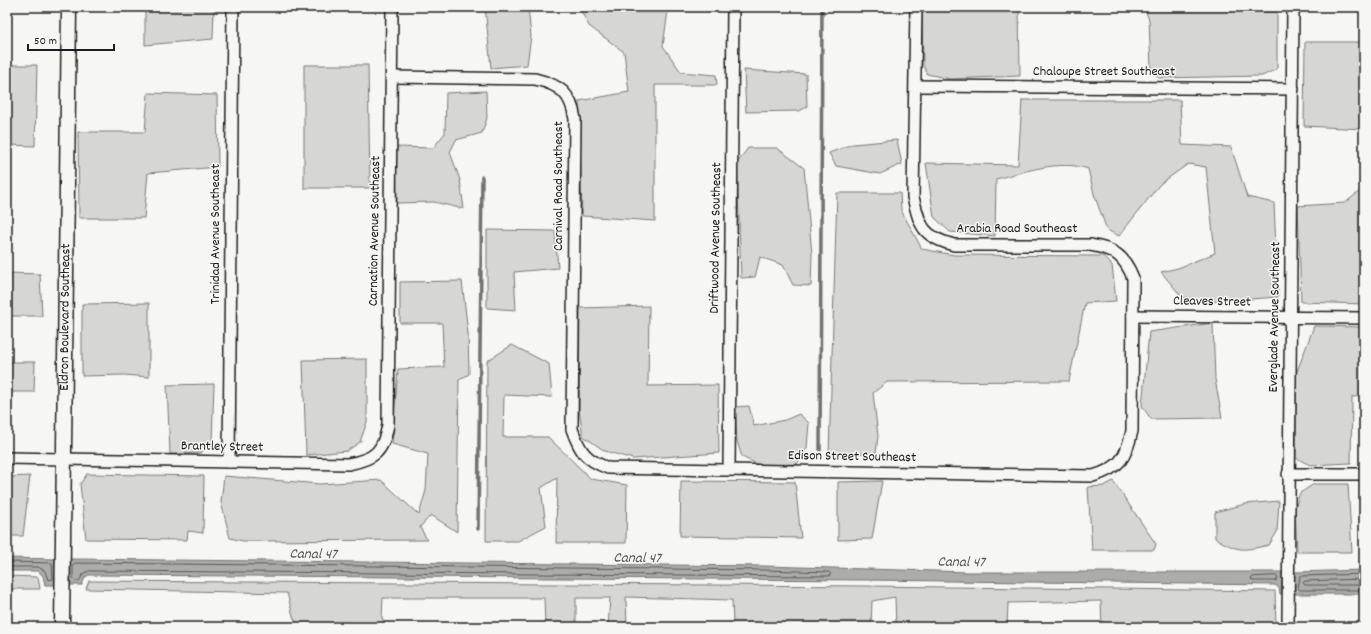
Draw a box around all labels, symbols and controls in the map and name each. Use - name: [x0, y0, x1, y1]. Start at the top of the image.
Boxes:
- scale bar: [28, 26, 114, 52]
- text: 50 m: [34, 33, 57, 50]
- street label: Chaloupe Street Southeast: [1033, 62, 1175, 82]
- street label: Carnival Road Southeast: [549, 121, 569, 251]
- street label: Carnation Avenue Southeast: [364, 156, 386, 306]
- street label: Driftwood Avenue Southeast: [705, 162, 727, 314]
- street label: Trinidad Avenue Southeast: [206, 164, 226, 304]
- street label: Arabia Road Southeast: [957, 219, 1078, 239]
- street label: Everglade Avenue Southeast: [1264, 241, 1286, 393]
- street label: Eldron Boulevard Southeast: [55, 243, 76, 391]
- street label: Cleaves Street: [1173, 291, 1251, 313]
- street label: Brantley Street: [181, 436, 263, 458]
- street label: Edison Street Southeast: [788, 446, 916, 468]
- water label: Canal 47: [289, 544, 339, 566]
- water label: Canal 47: [613, 548, 663, 570]
- water label: Canal 47: [937, 552, 987, 574]

